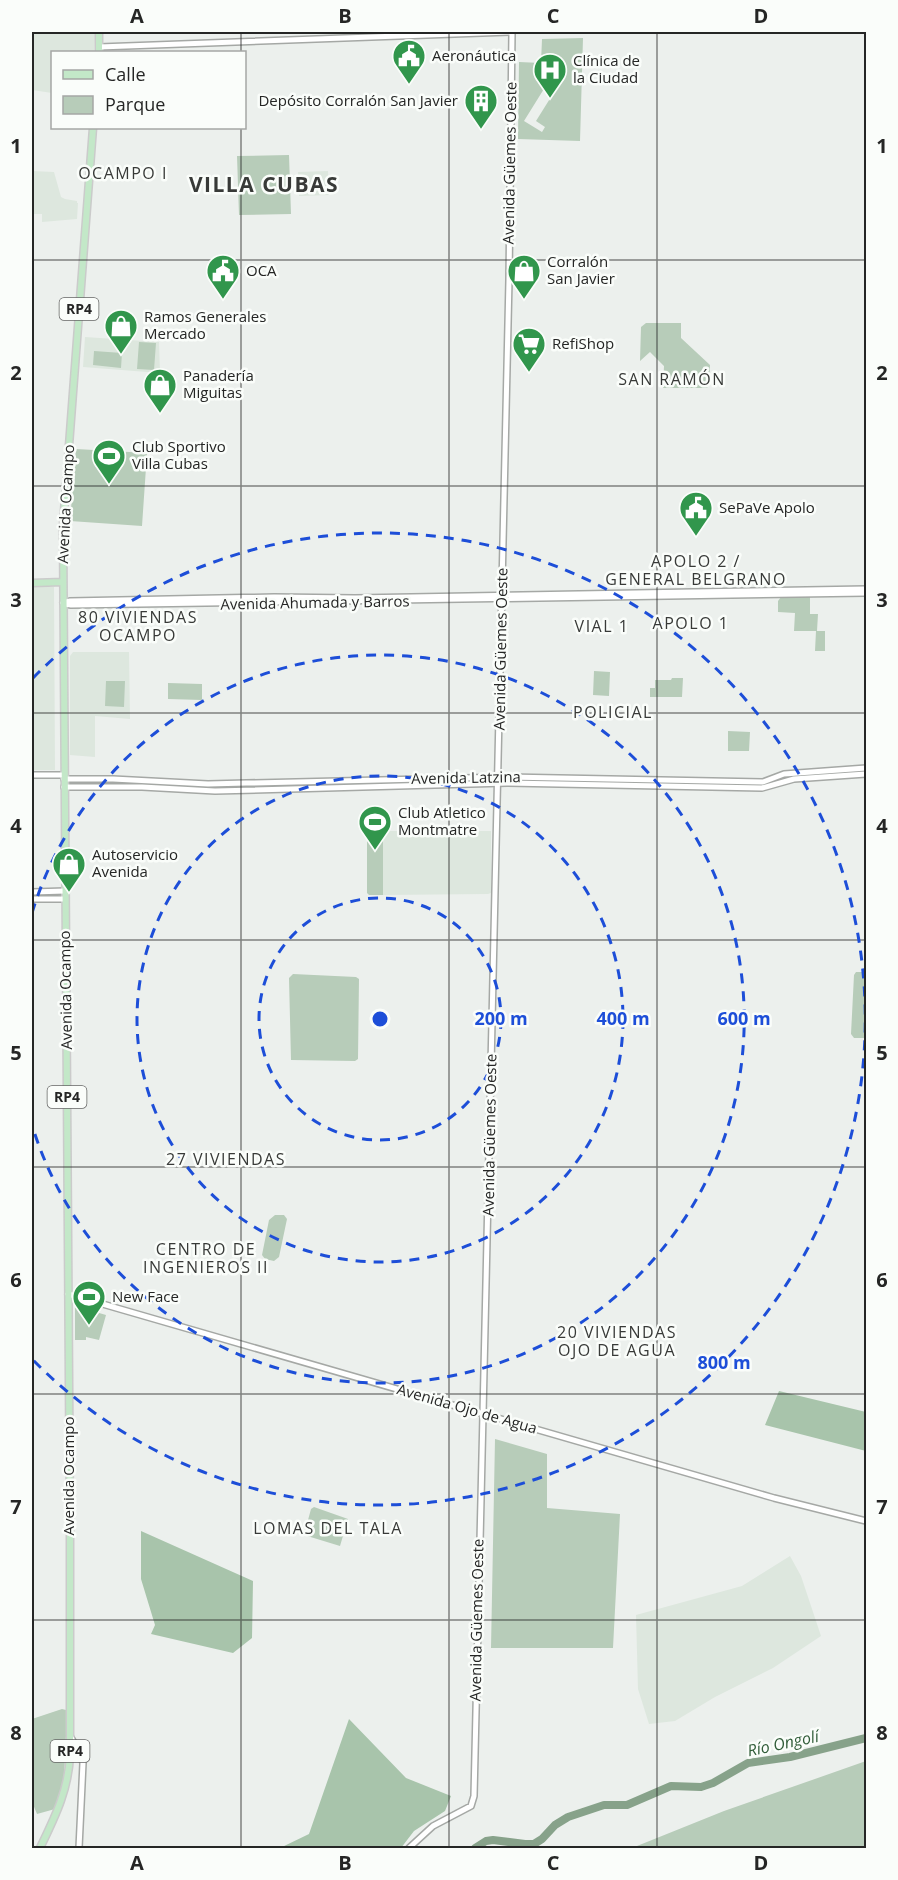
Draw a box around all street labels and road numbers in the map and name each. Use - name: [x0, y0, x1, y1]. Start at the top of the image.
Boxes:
- street label: Avenida Güemes Oeste: [498, 81, 520, 244]
- road number: RP4: [60, 298, 98, 320]
- street label: Avenida Ocampo: [52, 444, 78, 564]
- street label: Avenida Güemes Oeste: [489, 567, 511, 730]
- street label: Avenida Ahumada y Barros: [220, 590, 410, 614]
- street label: Avenida Latzina: [411, 766, 521, 788]
- street label: Avenida Ocampo: [54, 930, 76, 1050]
- street label: Avenida Güemes Oeste: [478, 1053, 500, 1216]
- road number: RP4: [48, 1086, 86, 1108]
- street label: Avenida Ojo de Agua: [395, 1378, 540, 1438]
- street label: Avenida Ocampo: [58, 1416, 78, 1536]
- street label: Avenida Güemes Oeste: [465, 1538, 487, 1701]
- road number: RP4: [50, 1740, 90, 1762]

